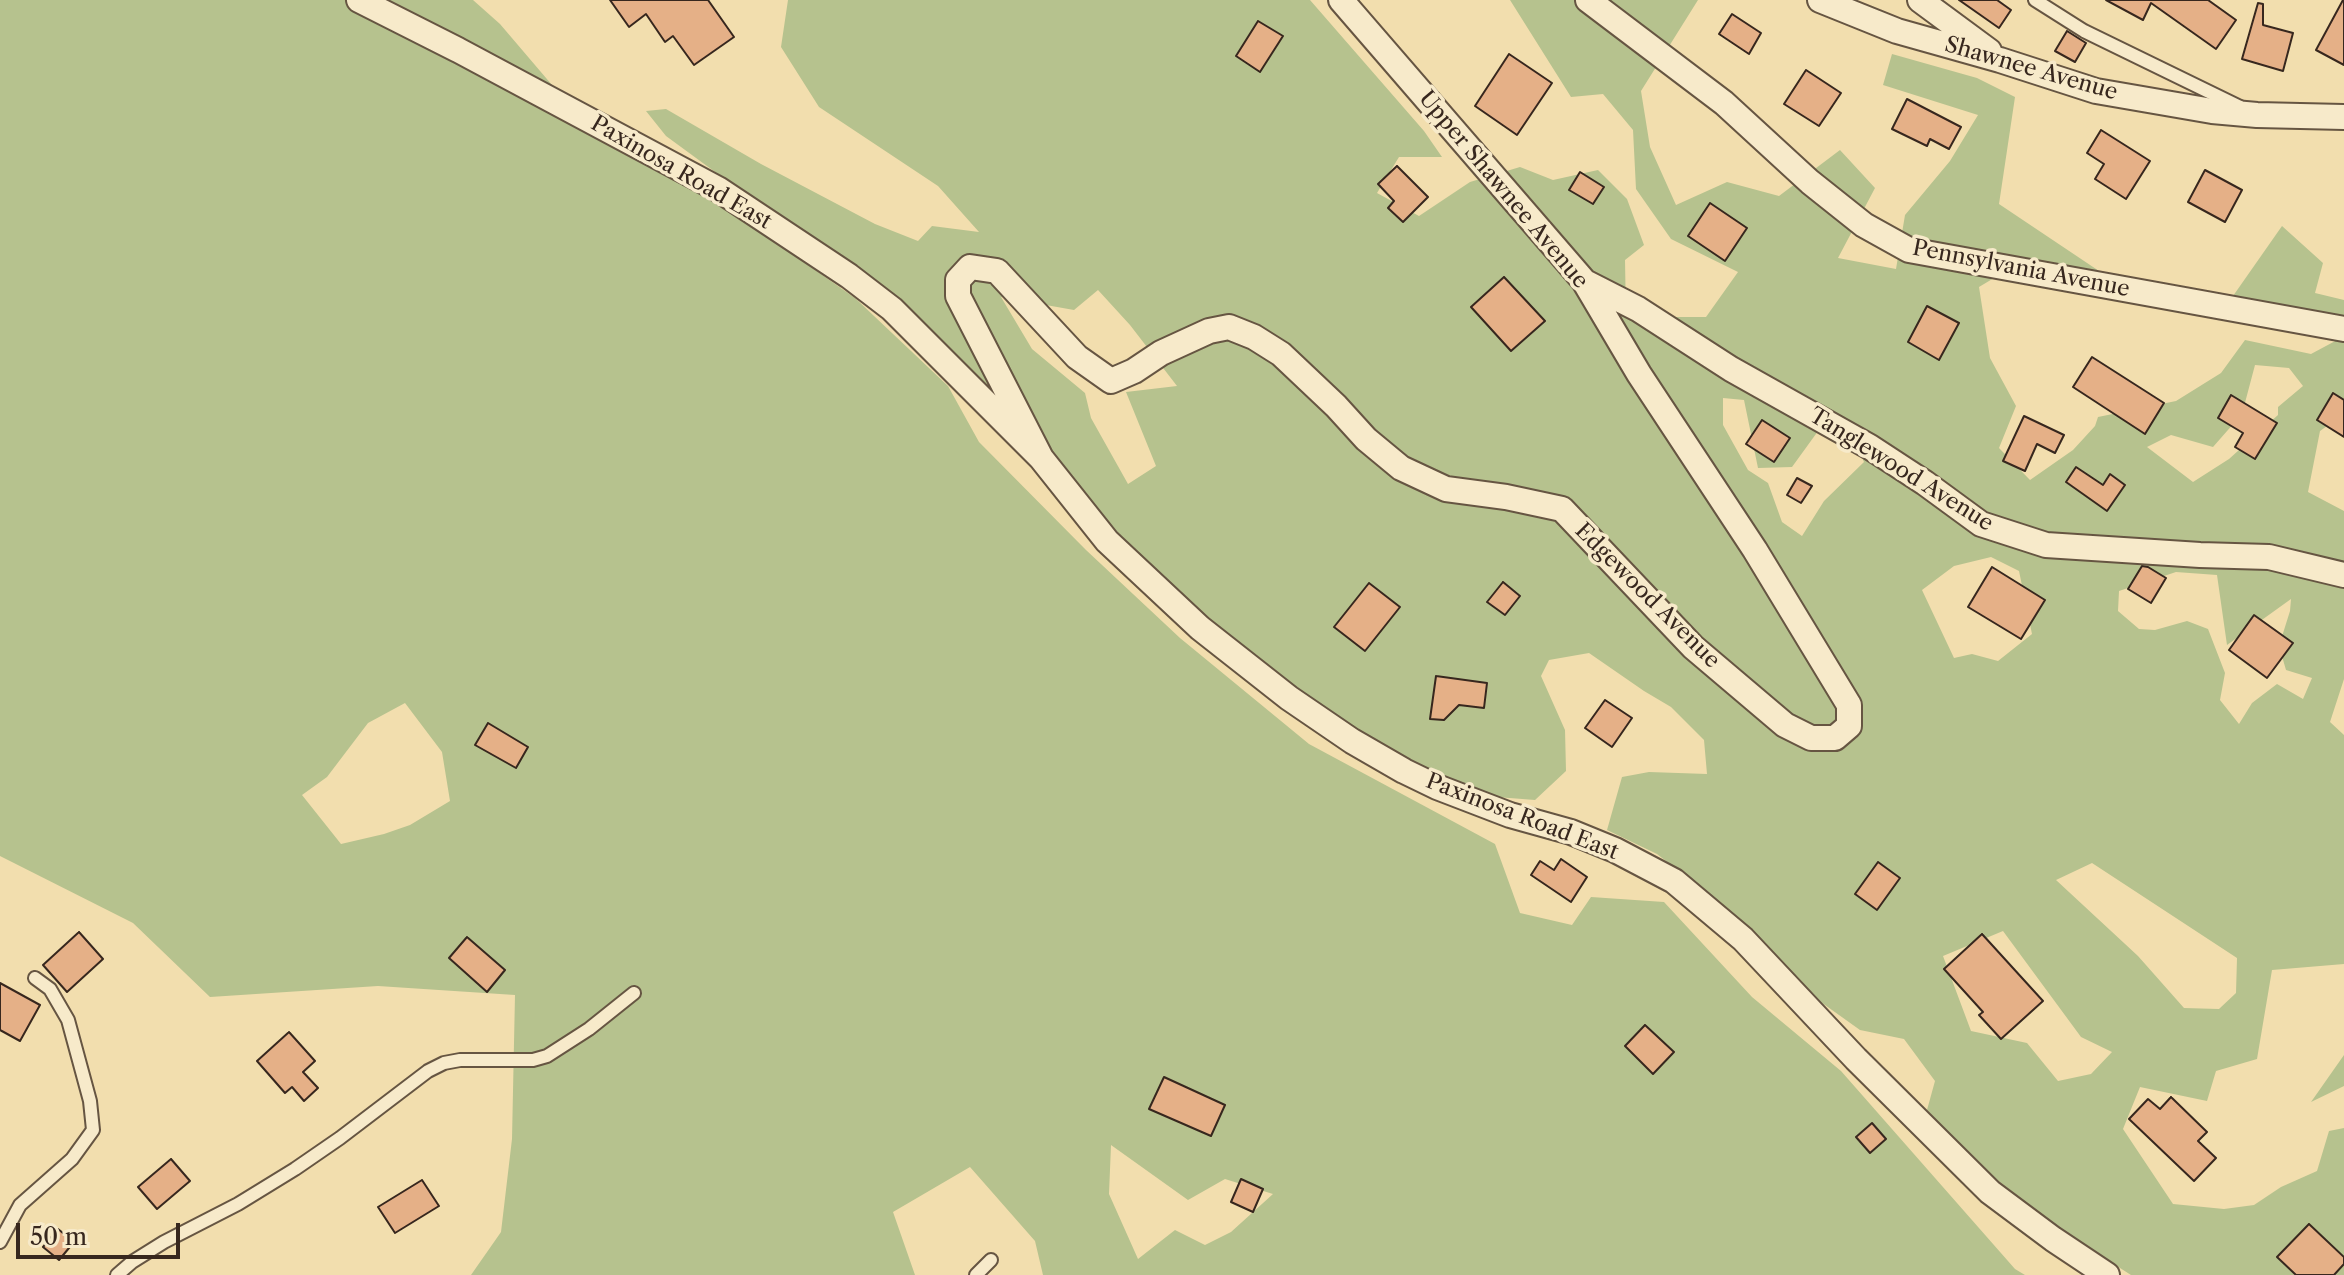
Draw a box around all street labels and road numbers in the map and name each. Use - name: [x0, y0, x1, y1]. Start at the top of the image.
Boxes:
- street label: Shawnee Avenue: [1942, 32, 2120, 106]
- street label: Upper Shawnee Avenue: [1413, 86, 1593, 294]
- street label: Paxinosa Road East: [586, 111, 776, 235]
- street label: Pennsylvania Avenue: [1910, 235, 2132, 303]
- street label: Tanglewood Avenue: [1804, 403, 1998, 537]
- street label: Edgewood Avenue: [1569, 518, 1725, 674]
- street label: Paxinosa Road East: [1422, 768, 1622, 866]

